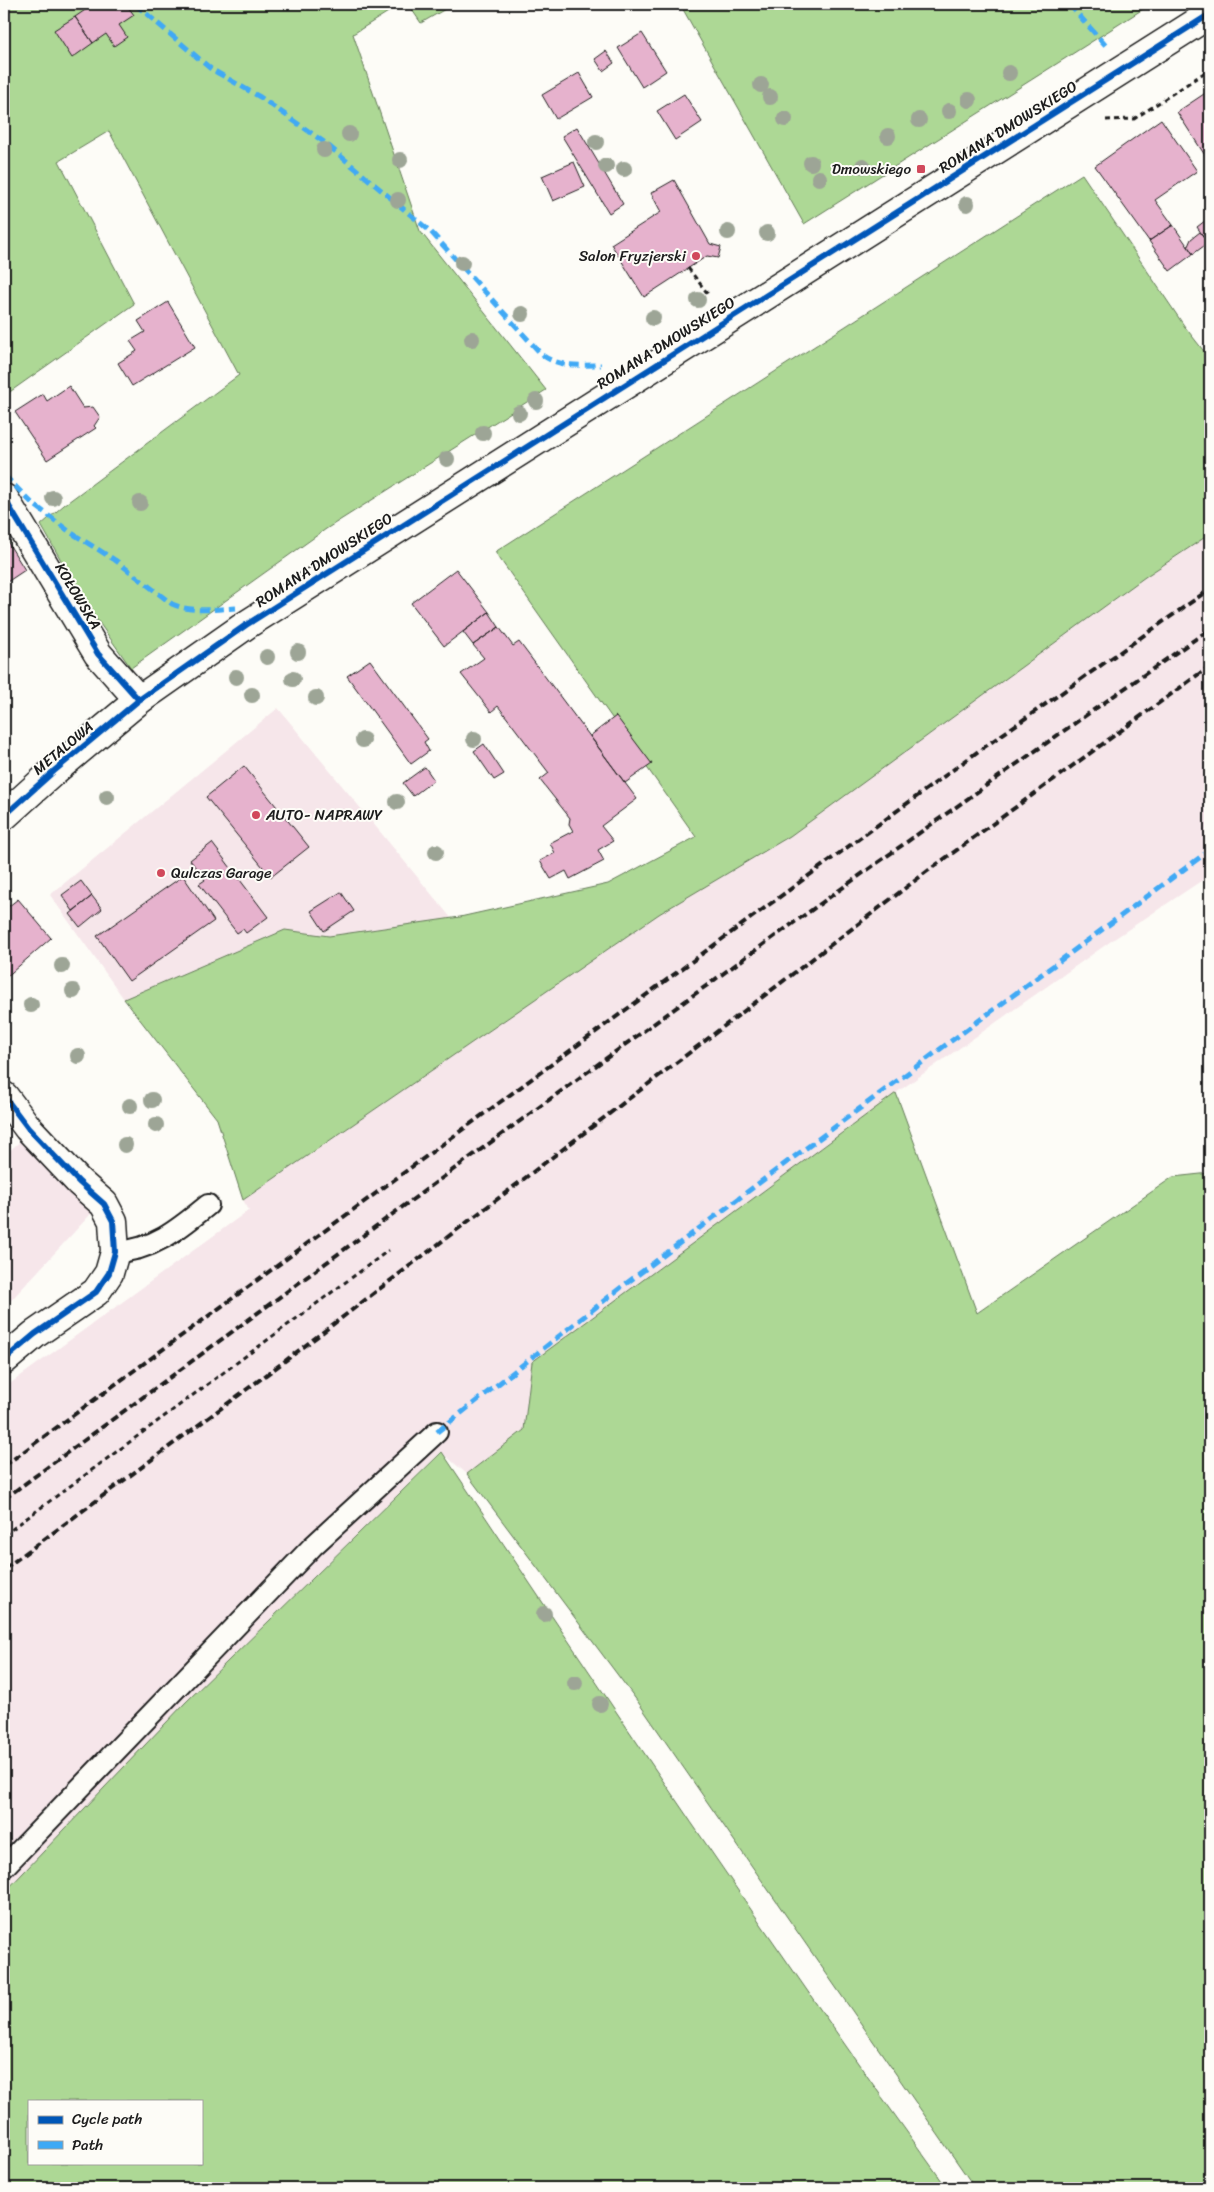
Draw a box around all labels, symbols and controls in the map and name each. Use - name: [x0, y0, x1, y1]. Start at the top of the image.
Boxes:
- street label: ROMANA DMOWSKIEGO: [933, 74, 1083, 180]
- place label: Dmowskiego: [832, 156, 911, 182]
- marker: Dmowskiego: [915, 163, 927, 175]
- place label: Salon Fryzjerski: [579, 243, 687, 269]
- marker: Salon Fryzjerski: [690, 250, 702, 262]
- street label: ROMANA DMOWSKIEGO: [591, 290, 741, 396]
- street label: ROMANA DMOWSKIEGO: [250, 505, 398, 614]
- street label: KOŁOWSKA: [48, 558, 108, 634]
- street label: METALOWA: [27, 714, 99, 782]
- place label: AUTO- NAPRAWY: [265, 802, 383, 828]
- marker: AUTO- NAPRAWY: [250, 809, 262, 821]
- place label: Qulczas Garage: [171, 860, 272, 886]
- marker: Qulczas Garage: [155, 867, 167, 879]
- legend: [28, 2100, 202, 2164]
- text: Cycle path: [72, 2106, 143, 2132]
- text: Path: [72, 2132, 103, 2158]

